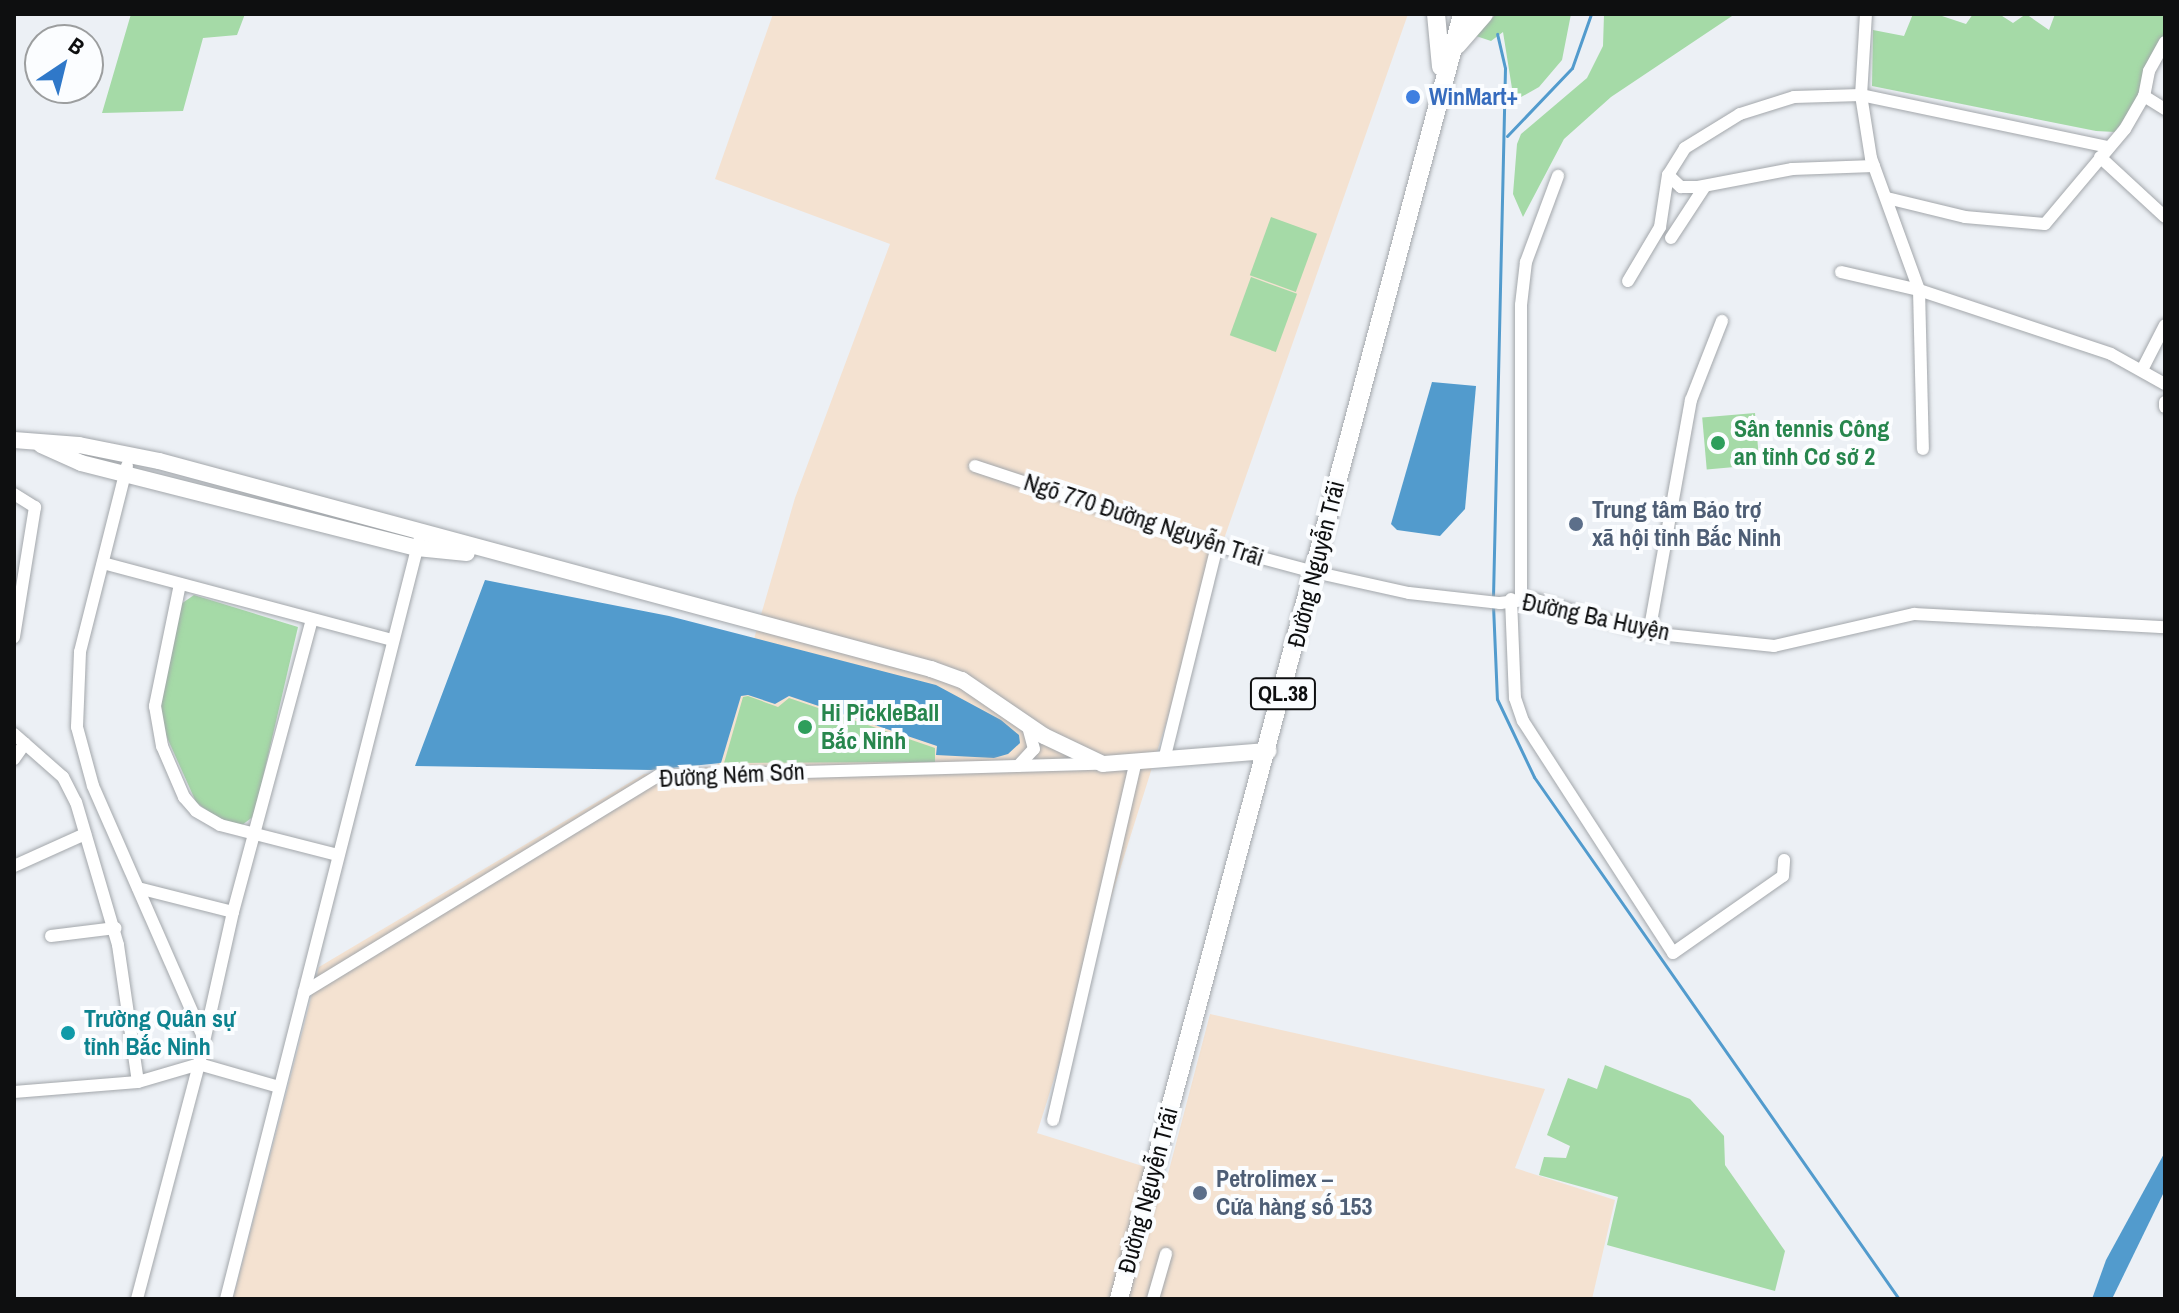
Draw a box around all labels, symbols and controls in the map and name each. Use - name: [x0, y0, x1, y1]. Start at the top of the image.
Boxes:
- north arrow: [24, 24, 104, 104]
- text: B: [63, 30, 91, 62]
- place label: WinMart+: [1429, 83, 1518, 111]
- marker: WinMart+: [1404, 88, 1422, 106]
- place label: Sân tennis Công an tỉnh Cơ sở 2: [1734, 415, 1889, 471]
- marker: Sân tennis Công an tỉnh Cơ sở 2: [1709, 434, 1727, 452]
- street label: Ngõ 770 Đường Nguyễn Trãi: [1020, 468, 1268, 572]
- street label: Đường Nguyễn Trãi: [1281, 478, 1351, 650]
- place label: Trung tâm Bảo trợ xã hội tỉnh Bắc Ninh: [1592, 496, 1781, 552]
- marker: Trung tâm Bảo trợ xã hội tỉnh Bắc Ninh: [1567, 515, 1585, 533]
- street label: Đường Ba Huyện: [1520, 587, 1672, 647]
- road number: QL.38: [1249, 676, 1317, 712]
- place label: Hi PickleBall Bắc Ninh: [821, 699, 939, 755]
- marker: Hi PickleBall Bắc Ninh: [796, 718, 814, 736]
- street label: Đường Ném Sơn: [659, 757, 805, 793]
- place label: Trường Quân sự tỉnh Bắc Ninh: [84, 1005, 235, 1061]
- marker: Trường Quân sự tỉnh Bắc Ninh: [59, 1024, 77, 1042]
- street label: Đường Nguyễn Trãi: [1112, 1104, 1184, 1276]
- place label: Petrolimex – Cửa hàng số 153: [1216, 1165, 1372, 1221]
- marker: Petrolimex – Cửa hàng số 153: [1191, 1184, 1209, 1202]

